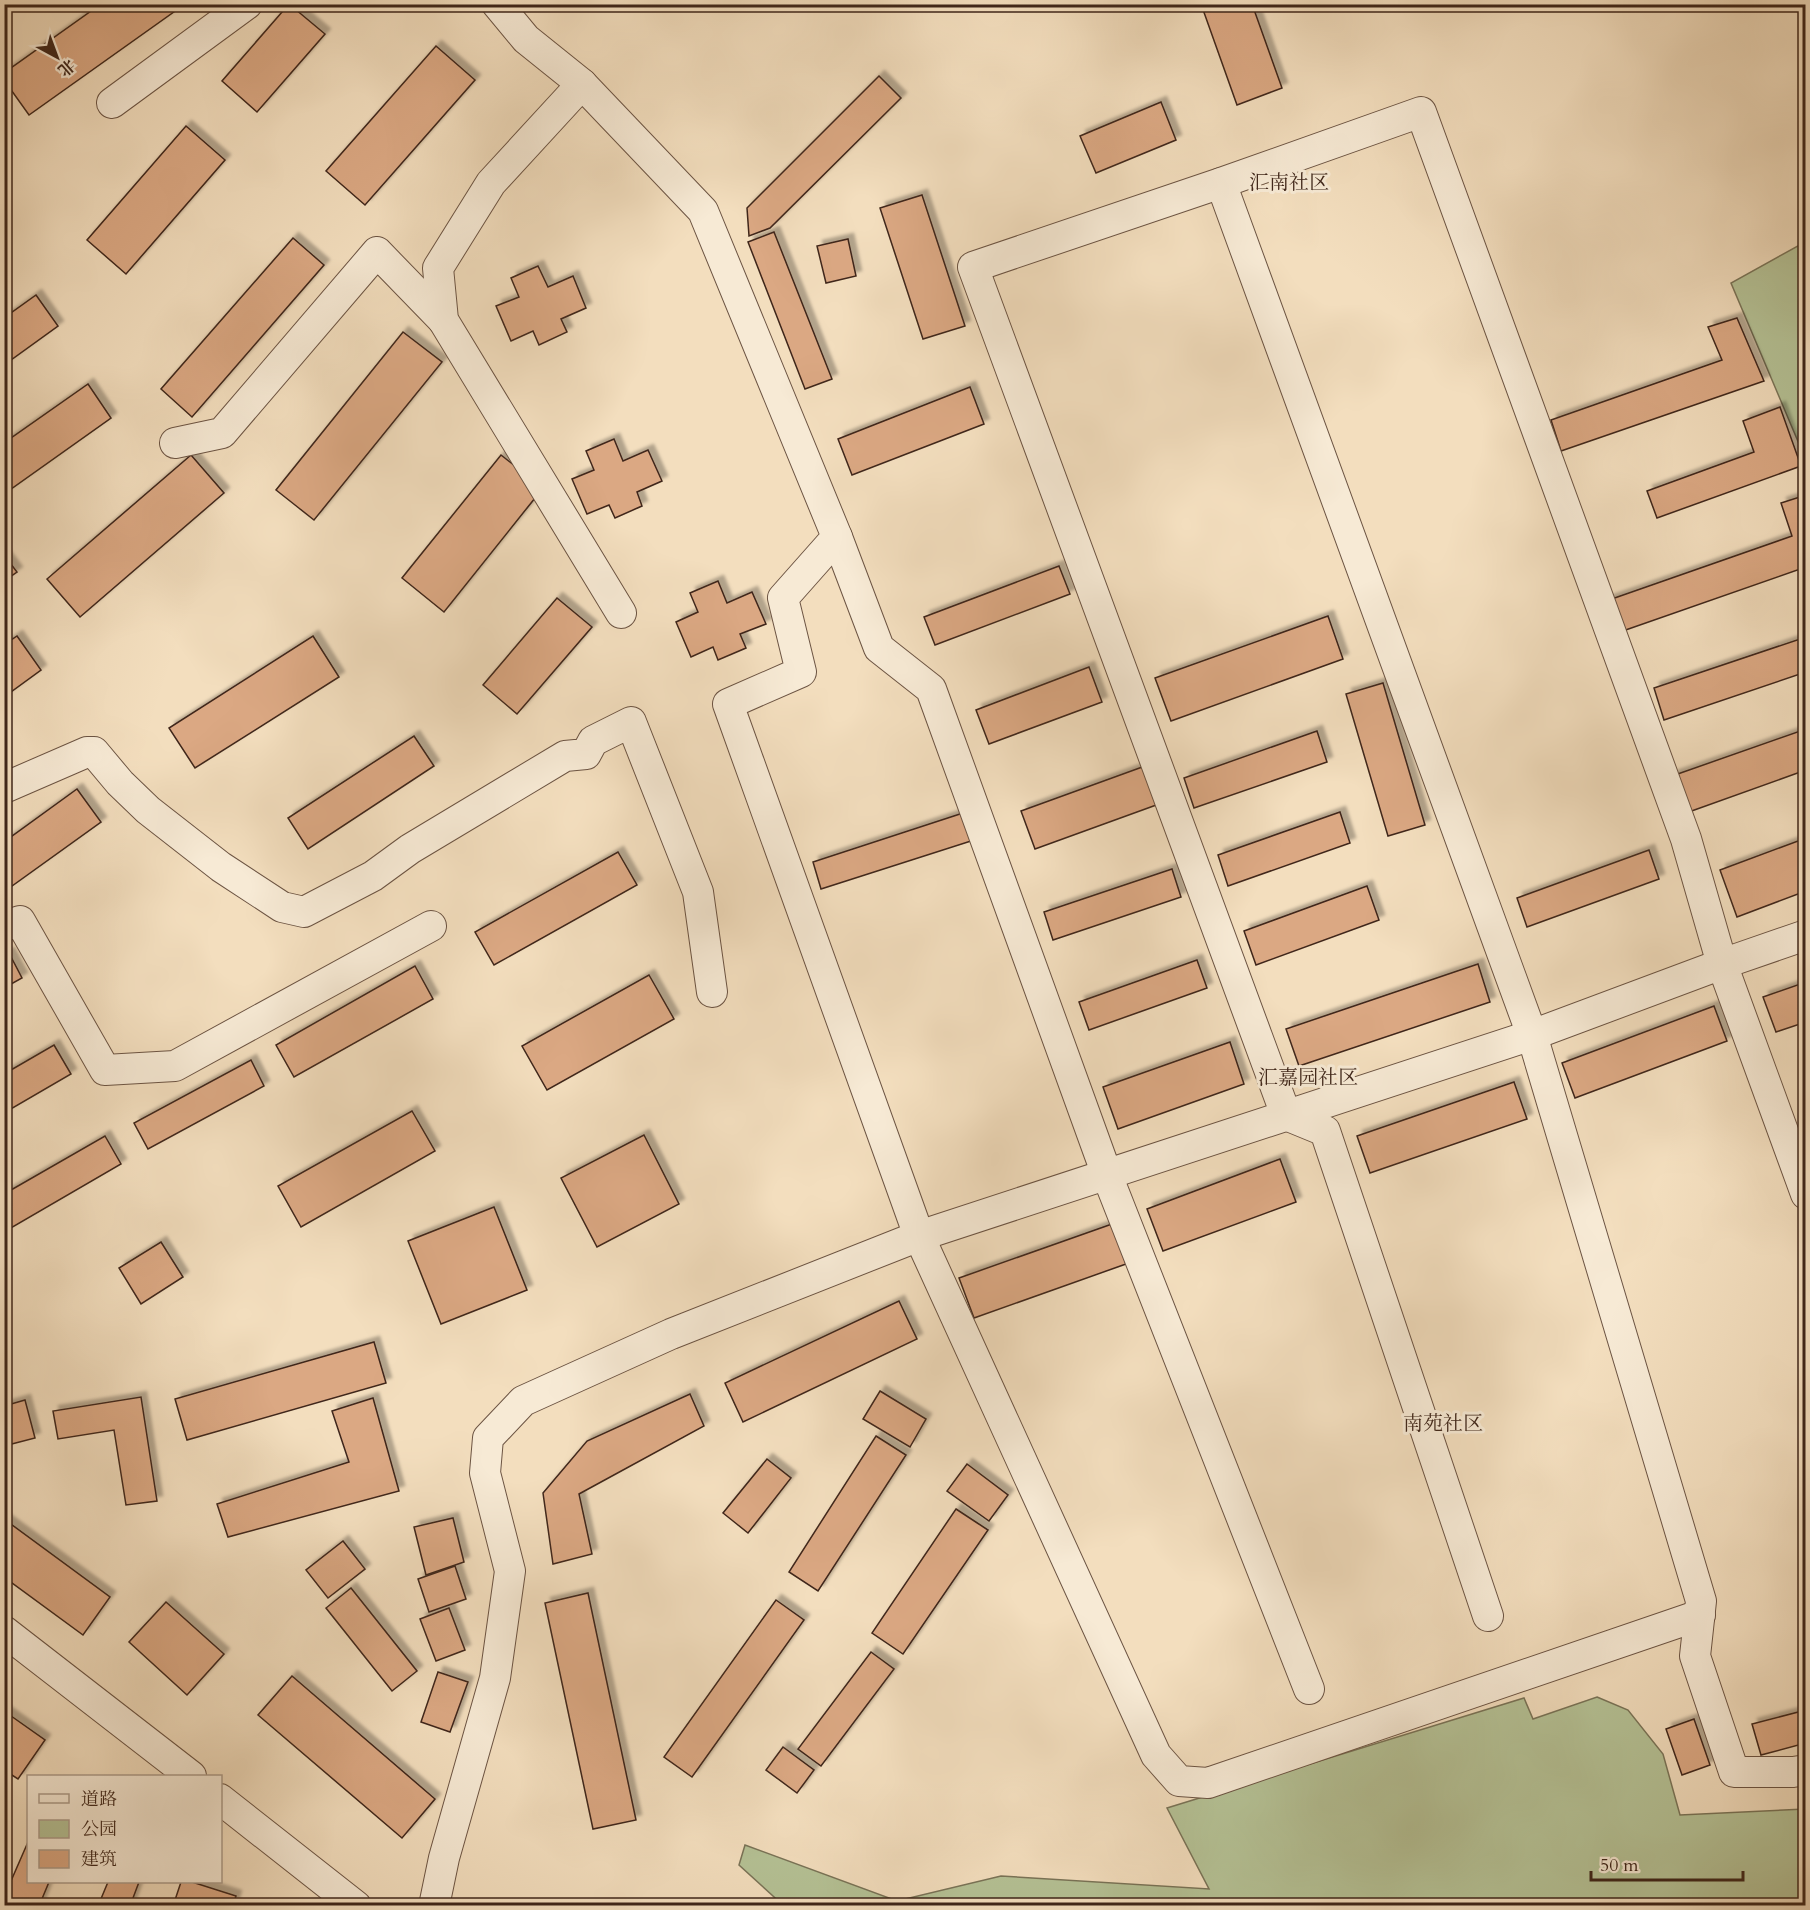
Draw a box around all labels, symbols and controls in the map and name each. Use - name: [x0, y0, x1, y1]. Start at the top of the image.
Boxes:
- north arrow: [27, 27, 87, 87]
- text: 北: [53, 54, 79, 81]
- district label: 汇南社区: [1249, 169, 1329, 196]
- district label: 汇嘉园社区: [1258, 1064, 1358, 1091]
- district label: 南苑社区: [1403, 1410, 1483, 1437]
- legend: [27, 1775, 222, 1883]
- text: 道路: [81, 1787, 117, 1812]
- text: 公园: [81, 1817, 117, 1842]
- scale bar: [1591, 1844, 1742, 1882]
- text: 建筑: [81, 1847, 117, 1872]
- text: 50 m: [1600, 1853, 1639, 1878]

